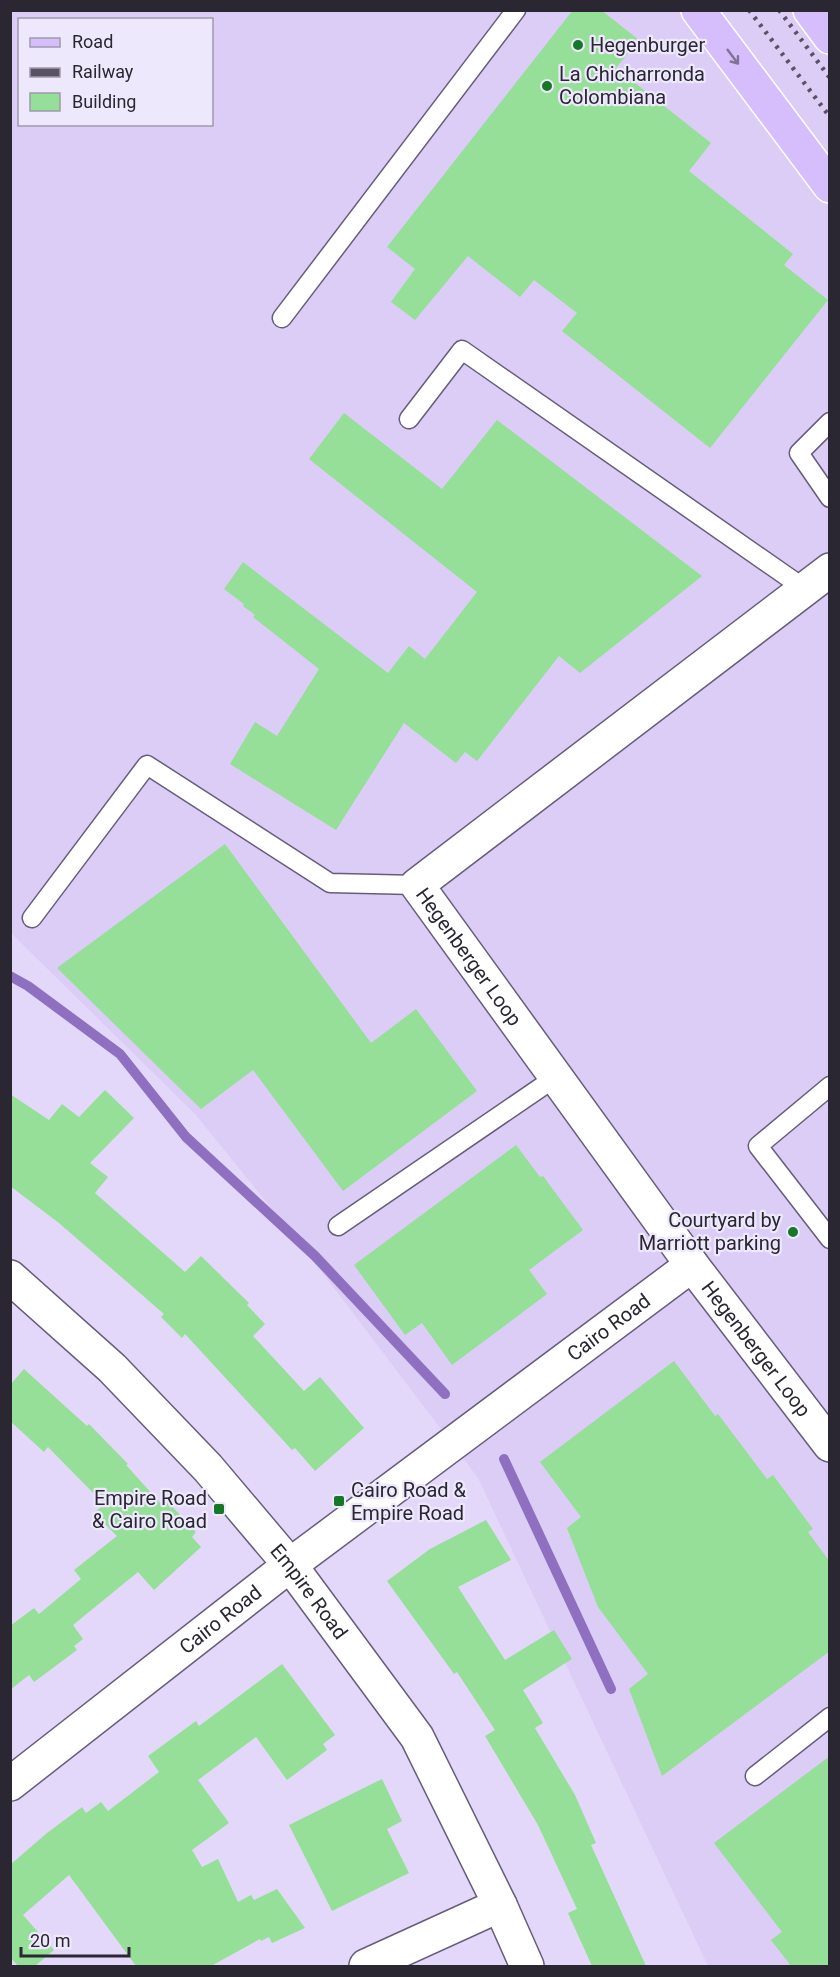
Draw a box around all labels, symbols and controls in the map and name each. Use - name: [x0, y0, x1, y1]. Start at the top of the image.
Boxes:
- legend: [18, 18, 213, 126]
- text: Road: [72, 31, 113, 52]
- place label: Hegenburger: [590, 33, 705, 57]
- marker: Hegenburger: [571, 38, 585, 52]
- one-way arrow: [726, 49, 739, 65]
- text: Railway: [72, 61, 134, 82]
- place label: La Chicharronda Colombiana: [559, 62, 705, 109]
- marker: La Chicharronda Colombiana: [540, 79, 554, 93]
- text: Building: [72, 91, 136, 112]
- street label: Hegenberger Loop: [411, 883, 527, 1030]
- place label: Courtyard by Marriott parking: [639, 1208, 782, 1255]
- marker: Courtyard by Marriott parking: [786, 1225, 800, 1239]
- street label: Hegenberger Loop: [697, 1276, 816, 1421]
- street label: Cairo Road: [562, 1288, 655, 1366]
- place label: Cairo Road & Empire Road: [351, 1478, 467, 1525]
- place label: Empire Road & Cairo Road: [92, 1486, 207, 1533]
- marker: Cairo Road & Empire Road: [332, 1494, 346, 1508]
- marker: Empire Road & Cairo Road: [212, 1502, 226, 1516]
- street label: Empire Road: [265, 1539, 353, 1644]
- street label: Cairo Road: [174, 1580, 266, 1659]
- scale bar: [21, 1920, 129, 1958]
- text: 20 m: [30, 1930, 70, 1951]

